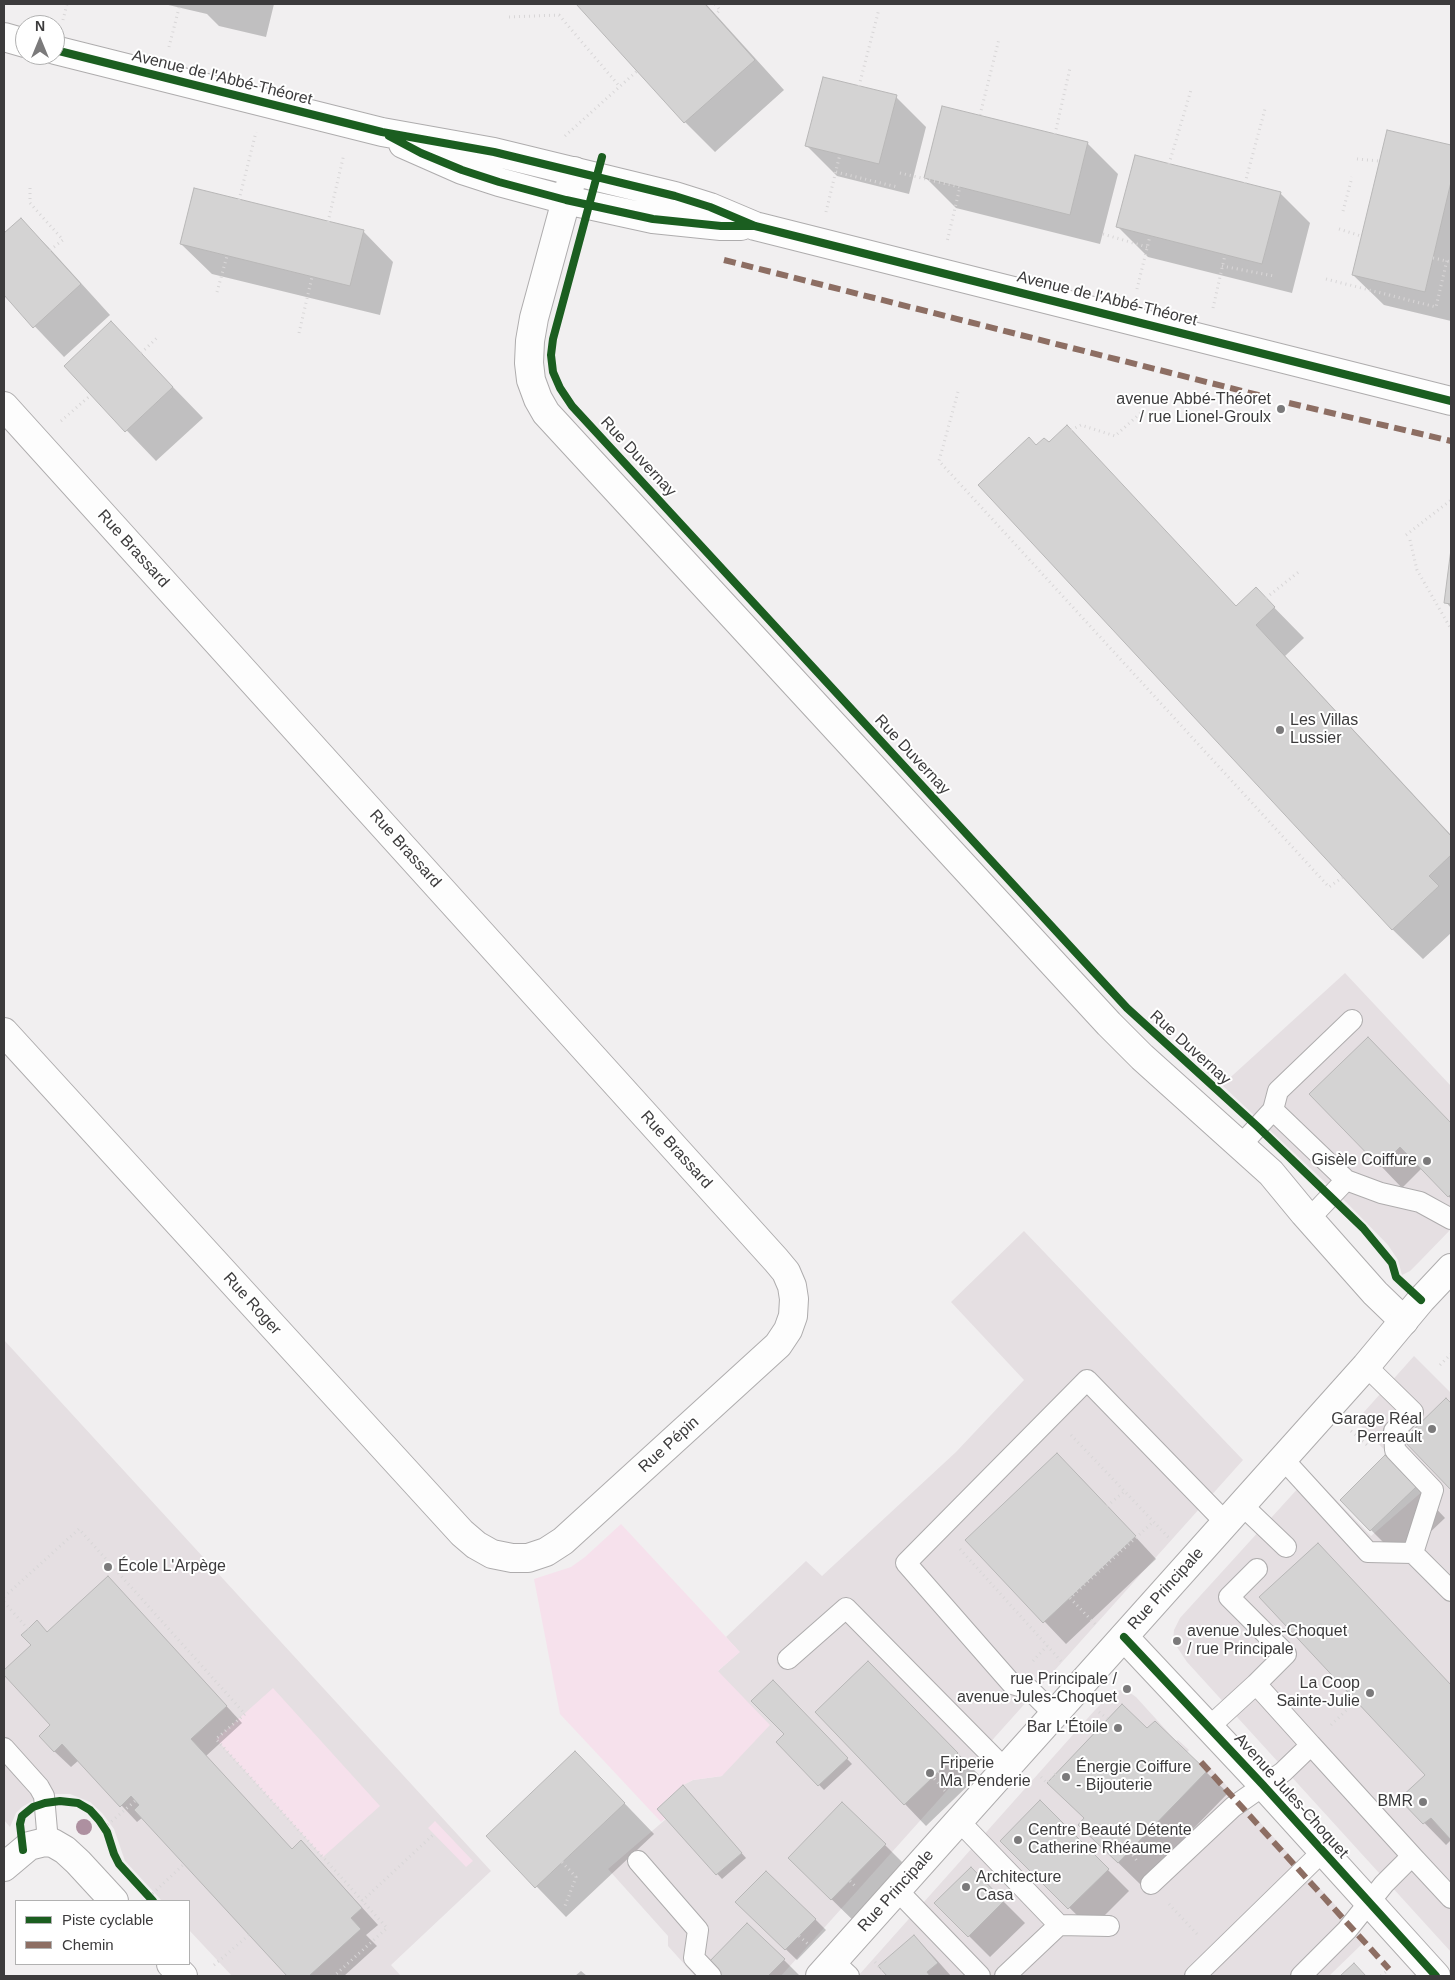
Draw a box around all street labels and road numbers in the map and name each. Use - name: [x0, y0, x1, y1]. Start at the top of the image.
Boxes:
- street label: Avenue de l'Abbé-Théoret: [130, 46, 314, 110]
- street label: Avenue de l'Abbé-Théoret: [1015, 267, 1199, 331]
- street label: Rue Duvernay: [596, 413, 680, 501]
- street label: Rue Brassard: [93, 506, 173, 592]
- street label: Rue Duvernay: [870, 711, 954, 799]
- street label: Rue Brassard: [365, 806, 445, 892]
- street label: Rue Duvernay: [1146, 1007, 1234, 1089]
- street label: Rue Brassard: [636, 1107, 716, 1193]
- street label: Rue Roger: [219, 1269, 285, 1339]
- street label: Rue Pépin: [635, 1413, 703, 1477]
- street label: Rue Principale: [1124, 1544, 1208, 1634]
- street label: Avenue Jules-Choquet: [1230, 1730, 1352, 1862]
- street label: Rue Principale: [854, 1846, 938, 1936]

